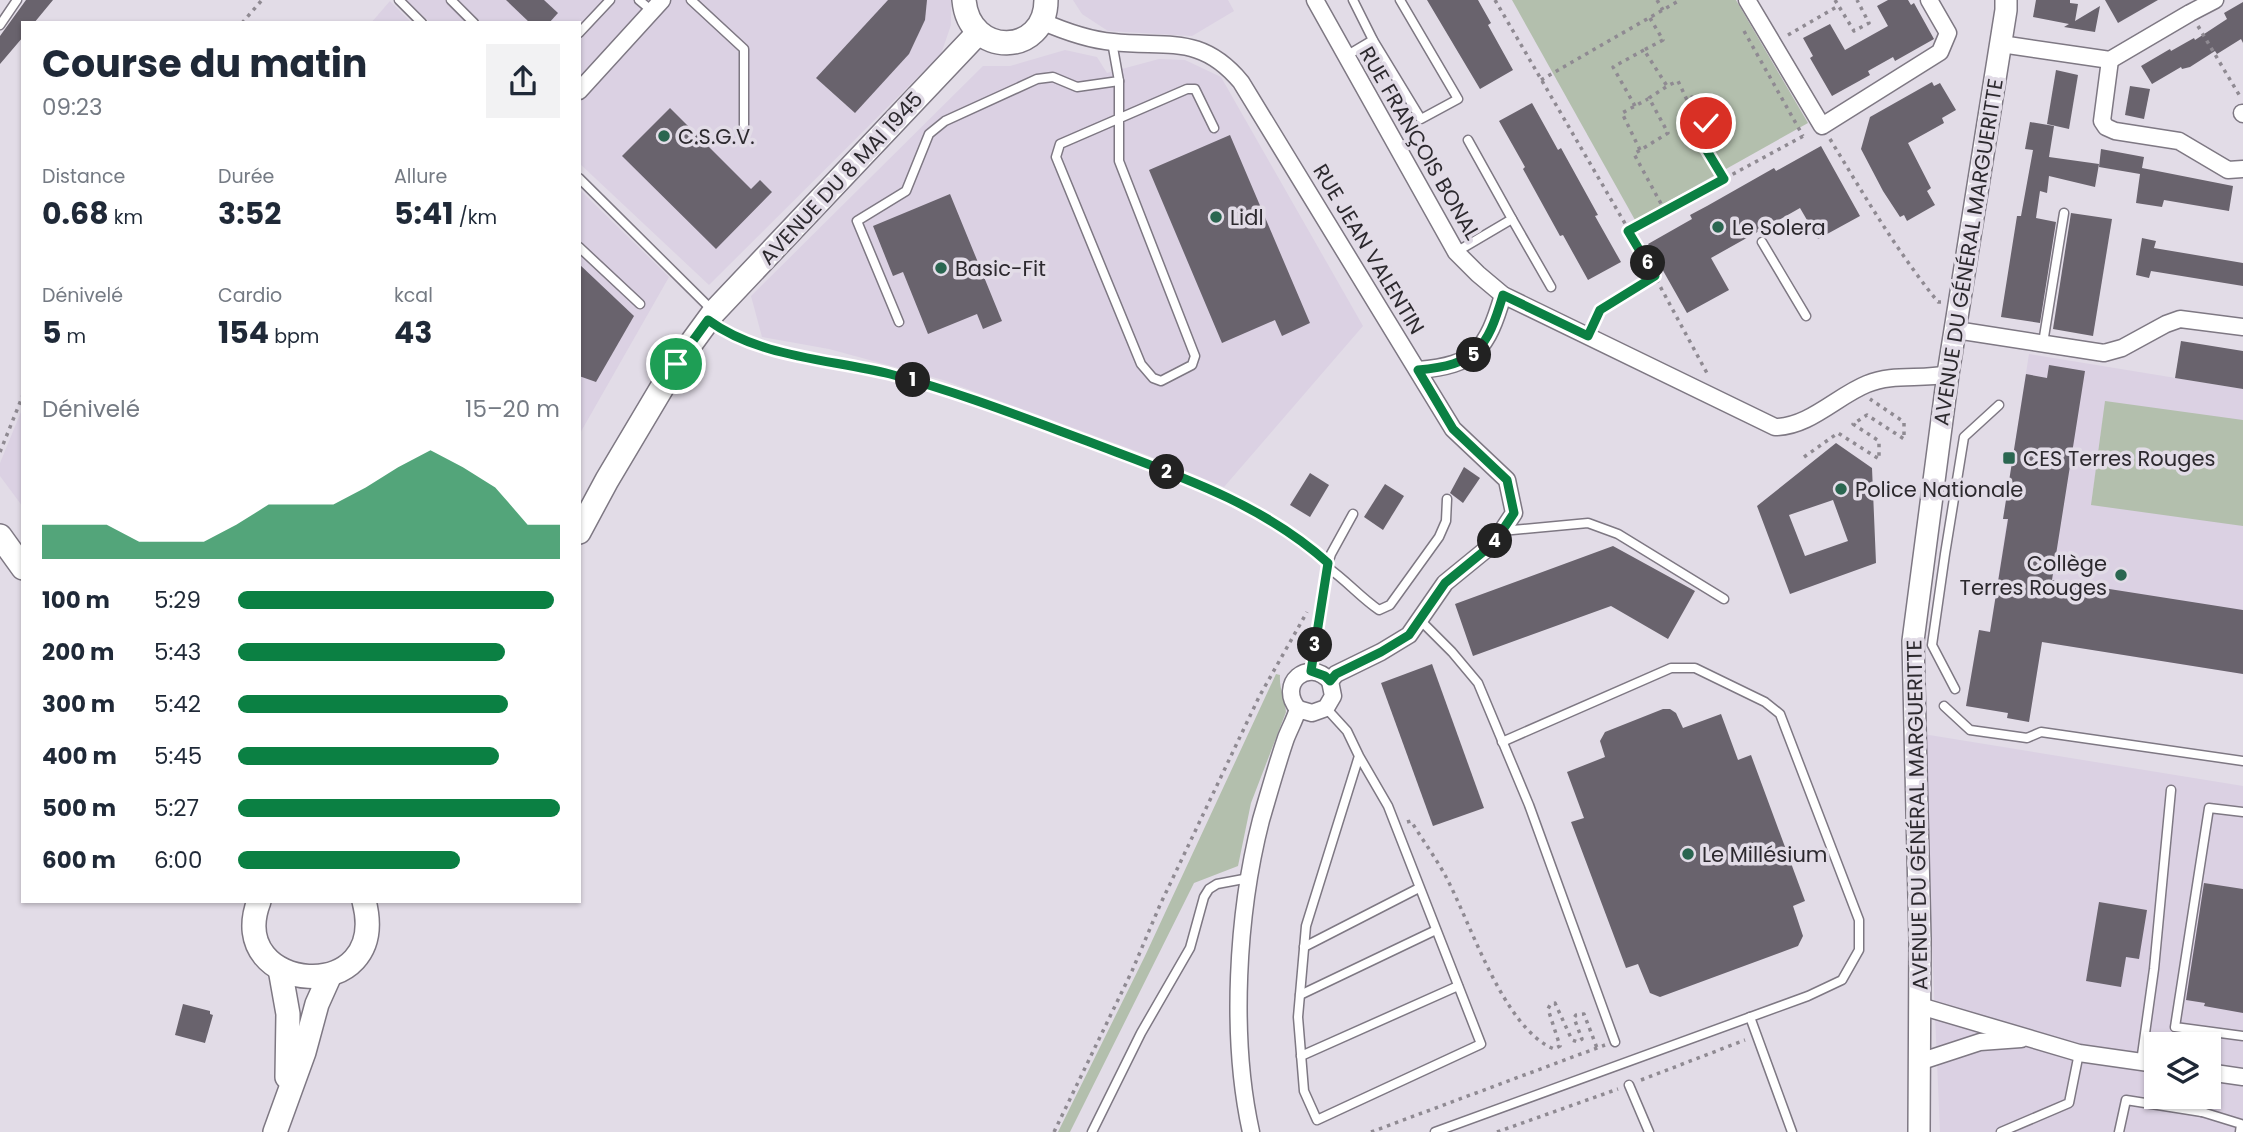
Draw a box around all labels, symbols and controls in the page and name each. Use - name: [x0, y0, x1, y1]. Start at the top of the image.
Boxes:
- text: Course du matin: [42, 37, 367, 90]
- street label: RUE FRANÇOIS BONAL: [1353, 41, 1487, 245]
- button: share: [486, 44, 560, 118]
- street label: AVENUE DU GÉNÉRAL MARGUERITTE: [1926, 76, 2010, 428]
- street label: AVENUE DU 8 MAI 1945: [753, 85, 929, 271]
- text: 09:23: [42, 91, 103, 123]
- pin: [1676, 93, 1736, 153]
- icon: check: [1687, 104, 1725, 142]
- place label: C.S.G.V.: [678, 122, 755, 151]
- marker: C.S.G.V.: [656, 128, 672, 144]
- street label: RUE JEAN VALENTIN: [1307, 158, 1431, 340]
- text: Distance: [42, 163, 125, 190]
- text: Durée: [218, 163, 274, 190]
- text: Allure: [394, 163, 447, 190]
- text: 0.68: [42, 192, 109, 235]
- text: 3:52: [218, 192, 281, 235]
- text: 5:41: [394, 192, 454, 235]
- place label: Lidl: [1230, 203, 1264, 232]
- text: km: [109, 204, 143, 231]
- text: /km: [454, 204, 497, 231]
- marker: Lidl: [1208, 209, 1224, 225]
- place label: Le Solera: [1732, 213, 1826, 242]
- marker: Le Solera: [1710, 219, 1726, 235]
- pin: 6: [1630, 246, 1666, 280]
- text: 6: [1641, 249, 1654, 276]
- place label: Basic-Fit: [955, 254, 1046, 283]
- marker: Basic-Fit: [933, 260, 949, 276]
- text: Dénivelé: [42, 282, 123, 309]
- text: Cardio: [218, 282, 282, 309]
- text: kcal: [394, 282, 433, 309]
- text: 5: [42, 311, 62, 354]
- text: 154: [218, 311, 269, 354]
- text: 43: [394, 311, 432, 354]
- text: m: [62, 323, 86, 350]
- text: bpm: [269, 323, 319, 350]
- pin: [646, 334, 706, 394]
- pin: 5: [1456, 338, 1492, 372]
- text: 5: [1467, 341, 1480, 368]
- icon: arrive: [657, 345, 695, 383]
- pin: 1: [895, 362, 930, 398]
- text: 1: [909, 366, 916, 393]
- text: Dénivelé: [42, 393, 140, 425]
- text: 15–20 m: [465, 393, 560, 425]
- place label: CES Terres Rouges: [2023, 444, 2215, 473]
- marker: CES Terres Rouges: [2001, 450, 2017, 466]
- pin: 2: [1150, 454, 1184, 490]
- text: 2: [1161, 458, 1172, 485]
- place label: Police Nationale: [1855, 475, 2023, 504]
- marker: Police Nationale: [1833, 481, 1849, 497]
- pin: 4: [1478, 524, 1512, 558]
- text: 4: [1488, 527, 1501, 554]
- place label: Collège Terres Rouges: [1960, 549, 2107, 602]
- marker: Collège Terres Rouges: [2113, 567, 2129, 583]
- text: 100 m: [42, 584, 110, 616]
- text: 5:29: [154, 584, 201, 616]
- pin: 3: [1298, 628, 1332, 662]
- text: 3: [1309, 631, 1320, 658]
- text: 200 m: [42, 636, 114, 668]
- text: 5:43: [154, 636, 201, 668]
- street label: AVENUE DU GÉNÉRAL MARGUERITTE: [1899, 639, 1935, 991]
- text: 300 m: [42, 688, 115, 720]
- text: 5:42: [154, 688, 201, 720]
- text: 400 m: [42, 740, 117, 772]
- text: 5:45: [154, 740, 202, 772]
- text: 500 m: [42, 792, 116, 824]
- text: 5:27: [154, 792, 199, 824]
- place label: Le Millésium: [1702, 840, 1828, 869]
- text: 600 m: [42, 844, 116, 876]
- text: 6:00: [154, 844, 202, 876]
- marker: Le Millésium: [1680, 846, 1696, 862]
- map controls: [2144, 1032, 2221, 1109]
- button: layers: [2144, 1032, 2221, 1109]

